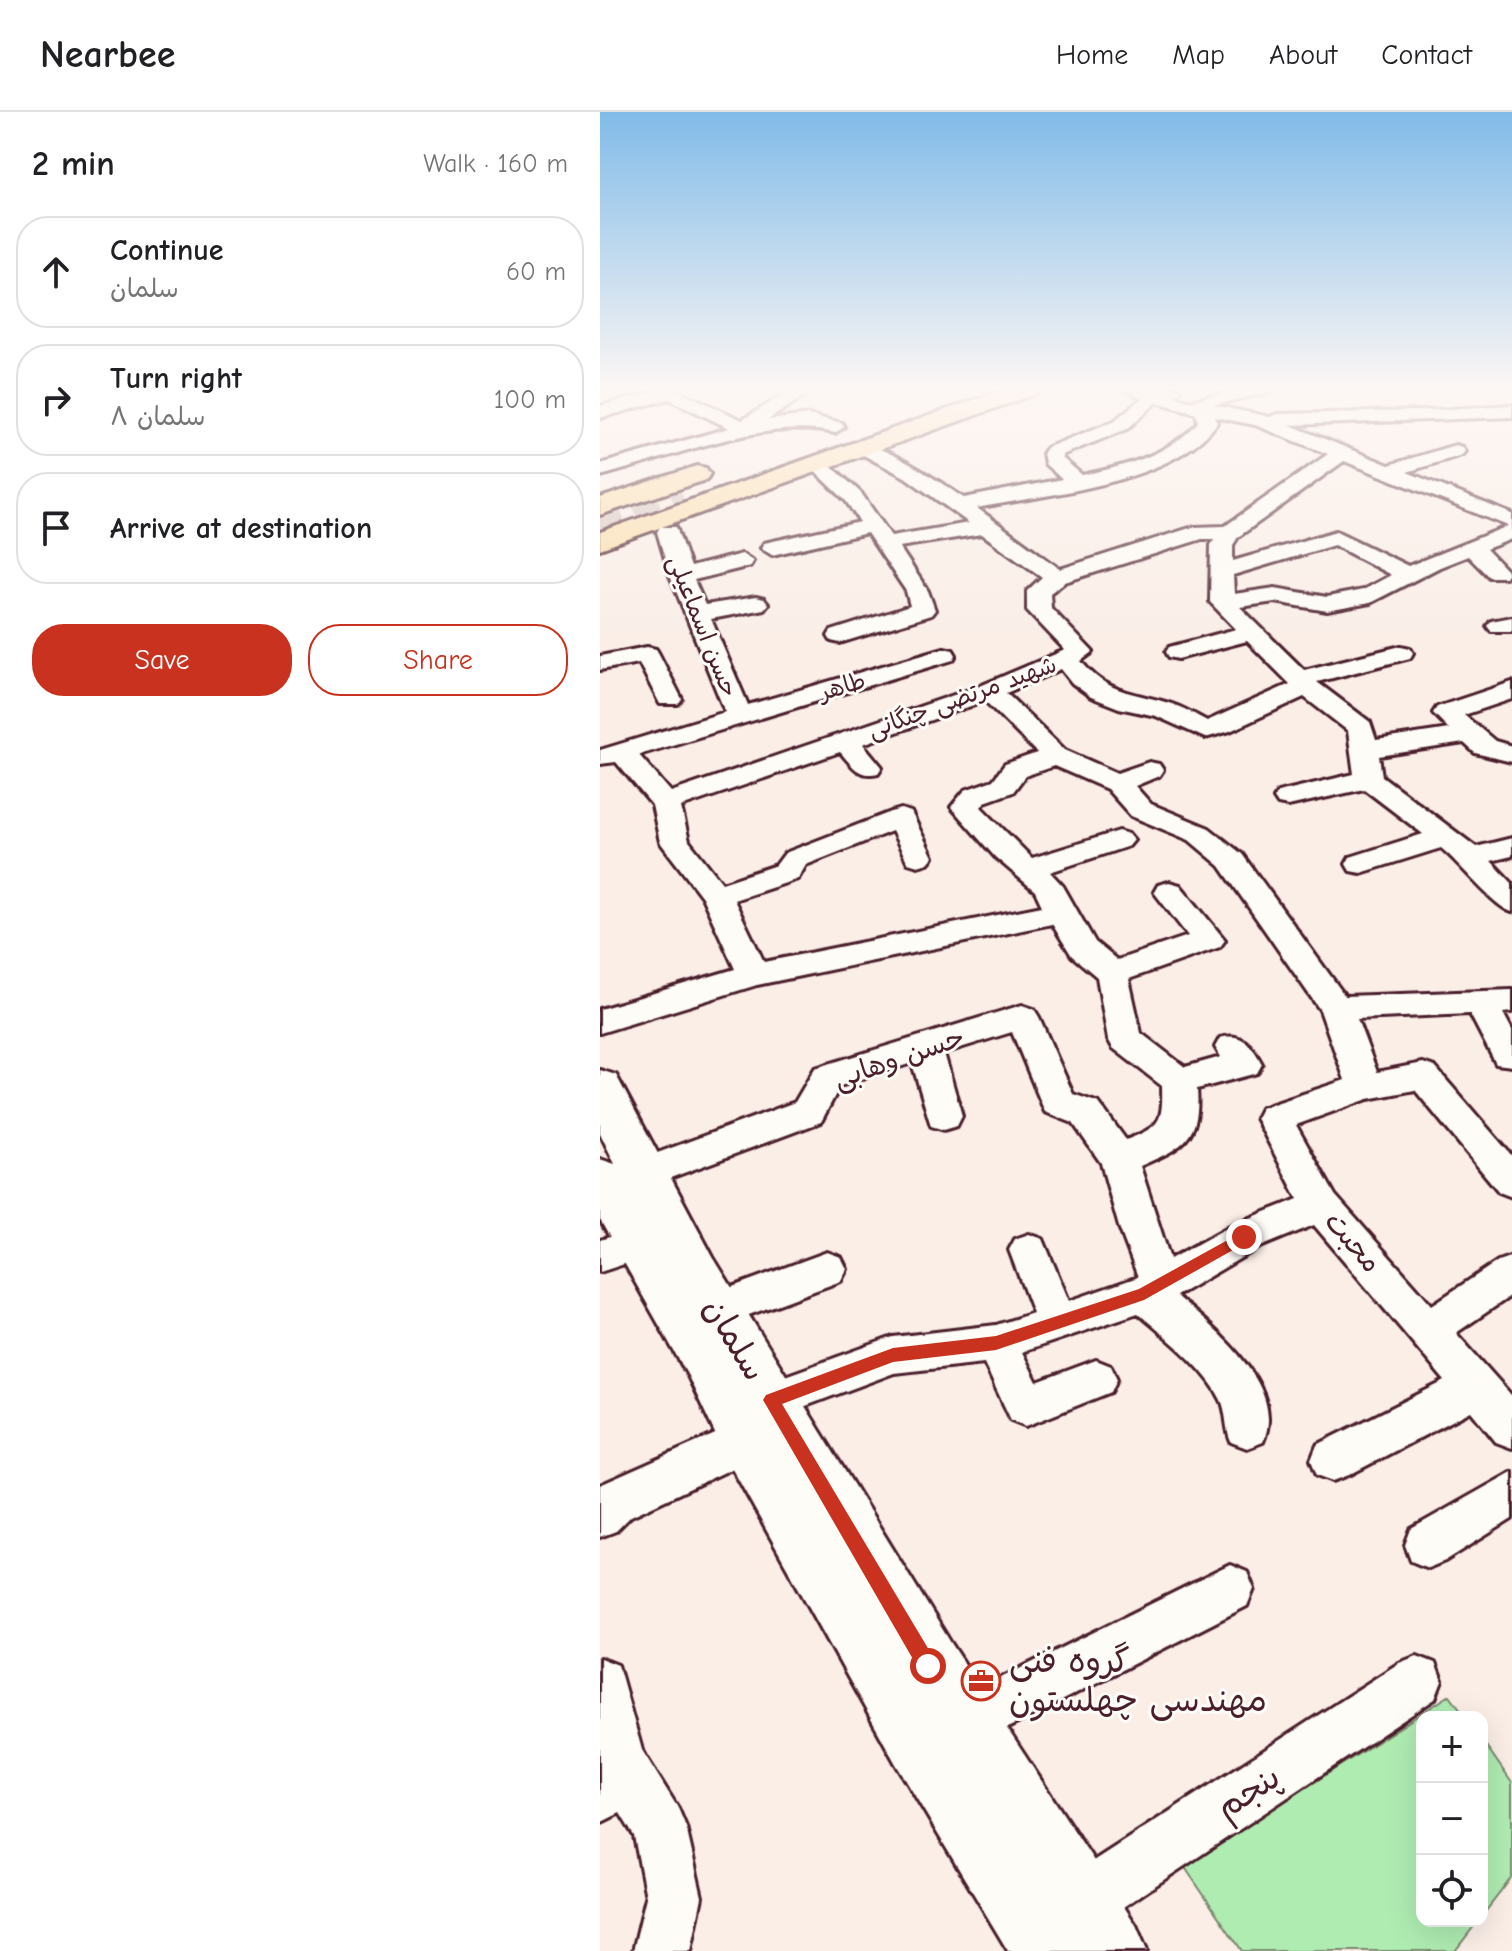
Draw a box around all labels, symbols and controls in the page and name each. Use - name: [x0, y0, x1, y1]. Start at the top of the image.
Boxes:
- text: Nearbee: [40, 33, 175, 77]
- text: Home: [1056, 39, 1128, 71]
- text: Map: [1172, 39, 1225, 71]
- text: About: [1269, 39, 1337, 71]
- text: Contact: [1381, 39, 1472, 71]
- text: 2 min: [32, 144, 115, 184]
- text: Walk · 160 m: [423, 149, 568, 179]
- text: Continue: [110, 233, 224, 268]
- icon: ahead: [34, 250, 78, 294]
- text: 60 m: [506, 257, 566, 287]
- text: سلمان: [110, 274, 179, 304]
- text: Turn right: [110, 361, 242, 396]
- icon: right: [34, 378, 78, 422]
- text: 100 m: [494, 385, 566, 415]
- text: سلمان ۸: [110, 402, 205, 432]
- icon: arrive: [34, 506, 78, 550]
- text: Arrive at destination: [110, 511, 372, 546]
- street label: حسن اسماعیلی: [661, 551, 744, 701]
- button: Save: [32, 624, 292, 696]
- button: Share: [308, 624, 568, 696]
- street label: شهید مرتضی چنگانی: [864, 650, 1060, 745]
- street label: طاهر: [813, 666, 869, 707]
- street label: حسن وهابی: [829, 1021, 969, 1096]
- street label: محبت: [1317, 1205, 1388, 1279]
- route end: [1226, 1219, 1262, 1255]
- street label: سلمان: [695, 1290, 775, 1388]
- place label: گروه فنی مهندسی چهلستون: [1009, 1641, 1267, 1722]
- route start: [910, 1648, 946, 1684]
- office icon: گروه فنی مهندسی چهلستون: [960, 1660, 1002, 1702]
- map controls: [1416, 1711, 1488, 1927]
- button: +: [1416, 1711, 1488, 1783]
- street label: پنجم: [1208, 1757, 1290, 1832]
- button: −: [1416, 1783, 1488, 1855]
- button: locate: [1416, 1855, 1488, 1927]

